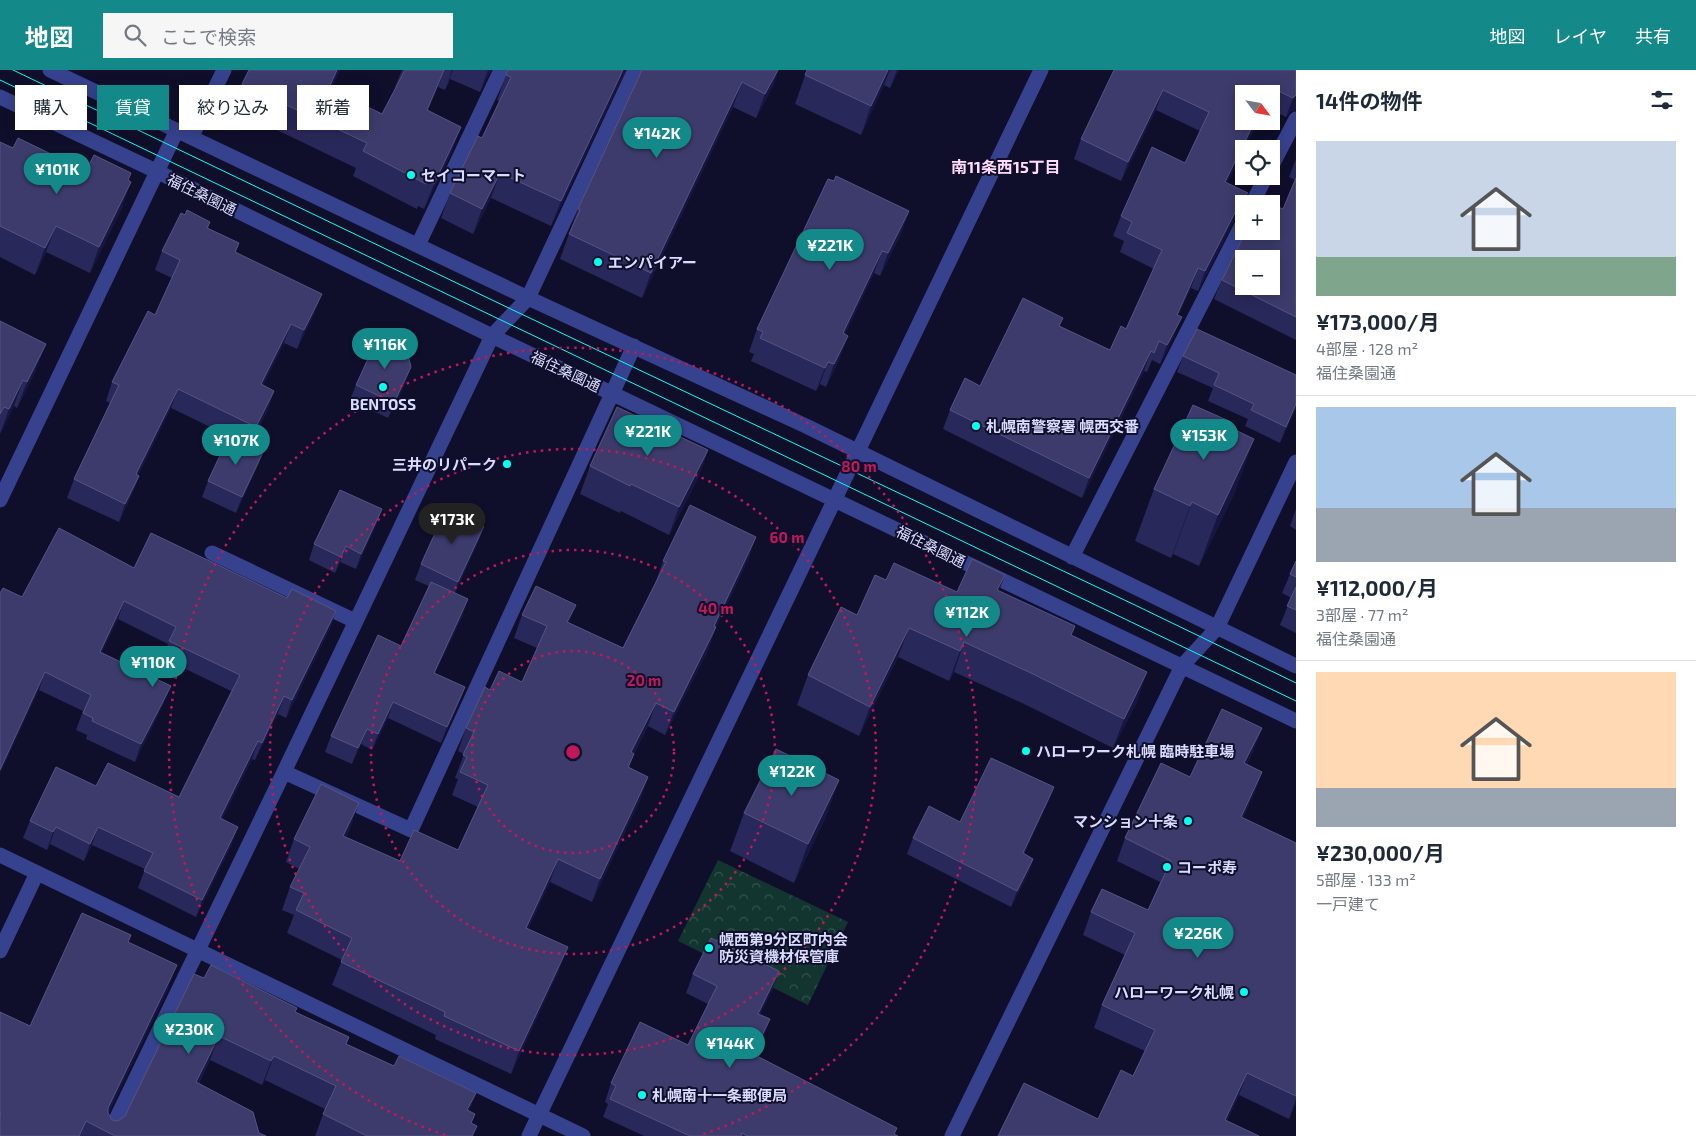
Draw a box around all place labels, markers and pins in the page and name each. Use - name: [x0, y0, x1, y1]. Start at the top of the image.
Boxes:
- pin: ¥142K: [622, 116, 692, 159]
- pin: ¥101K: [22, 152, 92, 195]
- place label: セイコーマート: [421, 166, 526, 184]
- marker: セイコーマート: [405, 169, 417, 181]
- pin: ¥221K: [795, 228, 865, 271]
- place label: エンパイアー: [608, 253, 697, 271]
- marker: エンパイアー: [592, 256, 604, 268]
- pin: ¥116K: [350, 328, 420, 370]
- marker: BENTOSS: [377, 381, 389, 393]
- place label: BENTOSS: [350, 395, 416, 413]
- pin: ¥221K: [613, 414, 683, 457]
- place label: 札幌南警察署 幌西交番: [986, 417, 1139, 435]
- pin: ¥153K: [1169, 418, 1239, 461]
- marker: 札幌南警察署 幌西交番: [970, 420, 982, 432]
- pin: ¥107K: [201, 424, 271, 466]
- place label: 三井のリパーク: [392, 455, 497, 473]
- marker: 三井のリパーク: [501, 458, 513, 470]
- pin: ¥173K: [417, 502, 487, 545]
- pin: ¥112K: [932, 596, 1002, 638]
- pin: ¥110K: [118, 646, 188, 688]
- place label: ハローワーク札幌 臨時駐車場: [1036, 742, 1234, 760]
- centre of rings: [564, 743, 582, 761]
- marker: ハローワーク札幌 臨時駐車場: [1020, 745, 1032, 757]
- pin: ¥122K: [757, 754, 827, 797]
- place label: マンション十条: [1073, 812, 1178, 830]
- marker: マンション十条: [1182, 815, 1194, 827]
- place label: コーポ寿: [1177, 858, 1237, 876]
- marker: コーポ寿: [1161, 861, 1173, 873]
- pin: ¥226K: [1163, 916, 1233, 959]
- place label: 幌西第9分区町内会 防災資機材保管庫: [719, 930, 848, 965]
- marker: 幌西第9分区町内会 防災資機材保管庫: [703, 942, 715, 954]
- place label: ハローワーク札幌: [1114, 983, 1234, 1001]
- marker: ハローワーク札幌: [1238, 986, 1250, 998]
- pin: ¥230K: [154, 1012, 224, 1055]
- pin: ¥144K: [695, 1026, 765, 1069]
- place label: 札幌南十一条郵便局: [652, 1086, 787, 1104]
- marker: 札幌南十一条郵便局: [636, 1089, 648, 1101]

